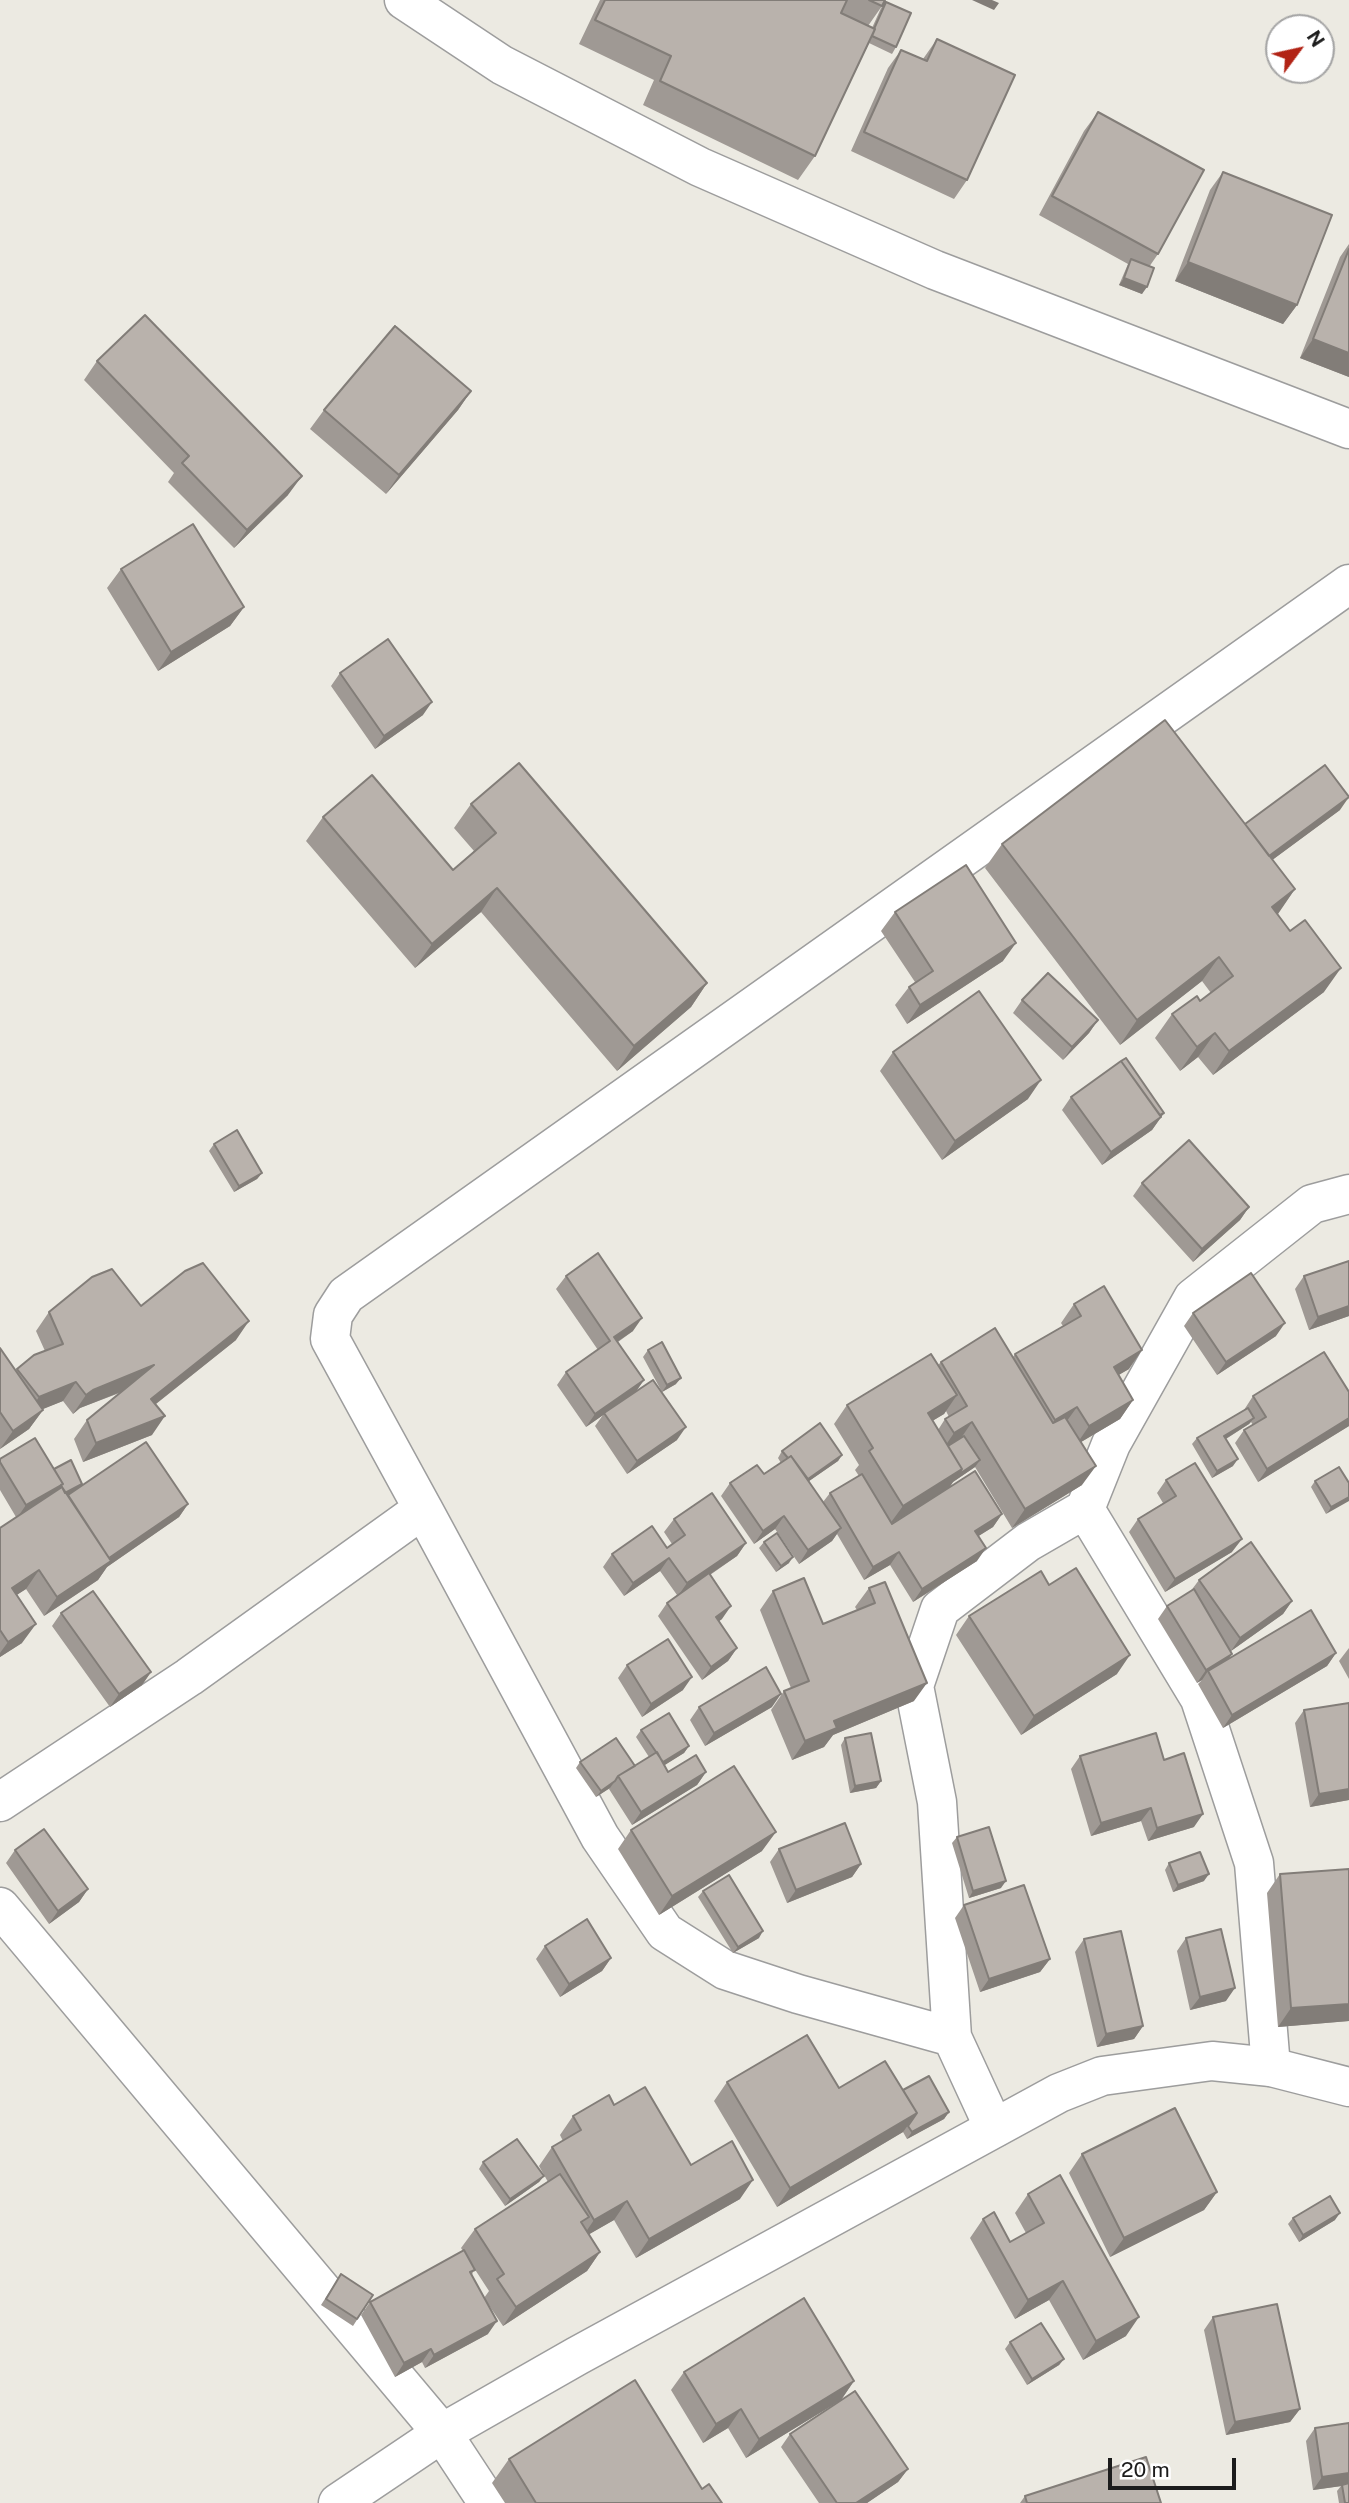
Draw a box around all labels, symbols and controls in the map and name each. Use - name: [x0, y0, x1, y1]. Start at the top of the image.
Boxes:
- north arrow: [1265, 14, 1335, 84]
- text: N: [1303, 26, 1329, 51]
- scale bar: [1111, 2444, 1239, 2488]
- text: 20 m: [1121, 2457, 1170, 2482]

